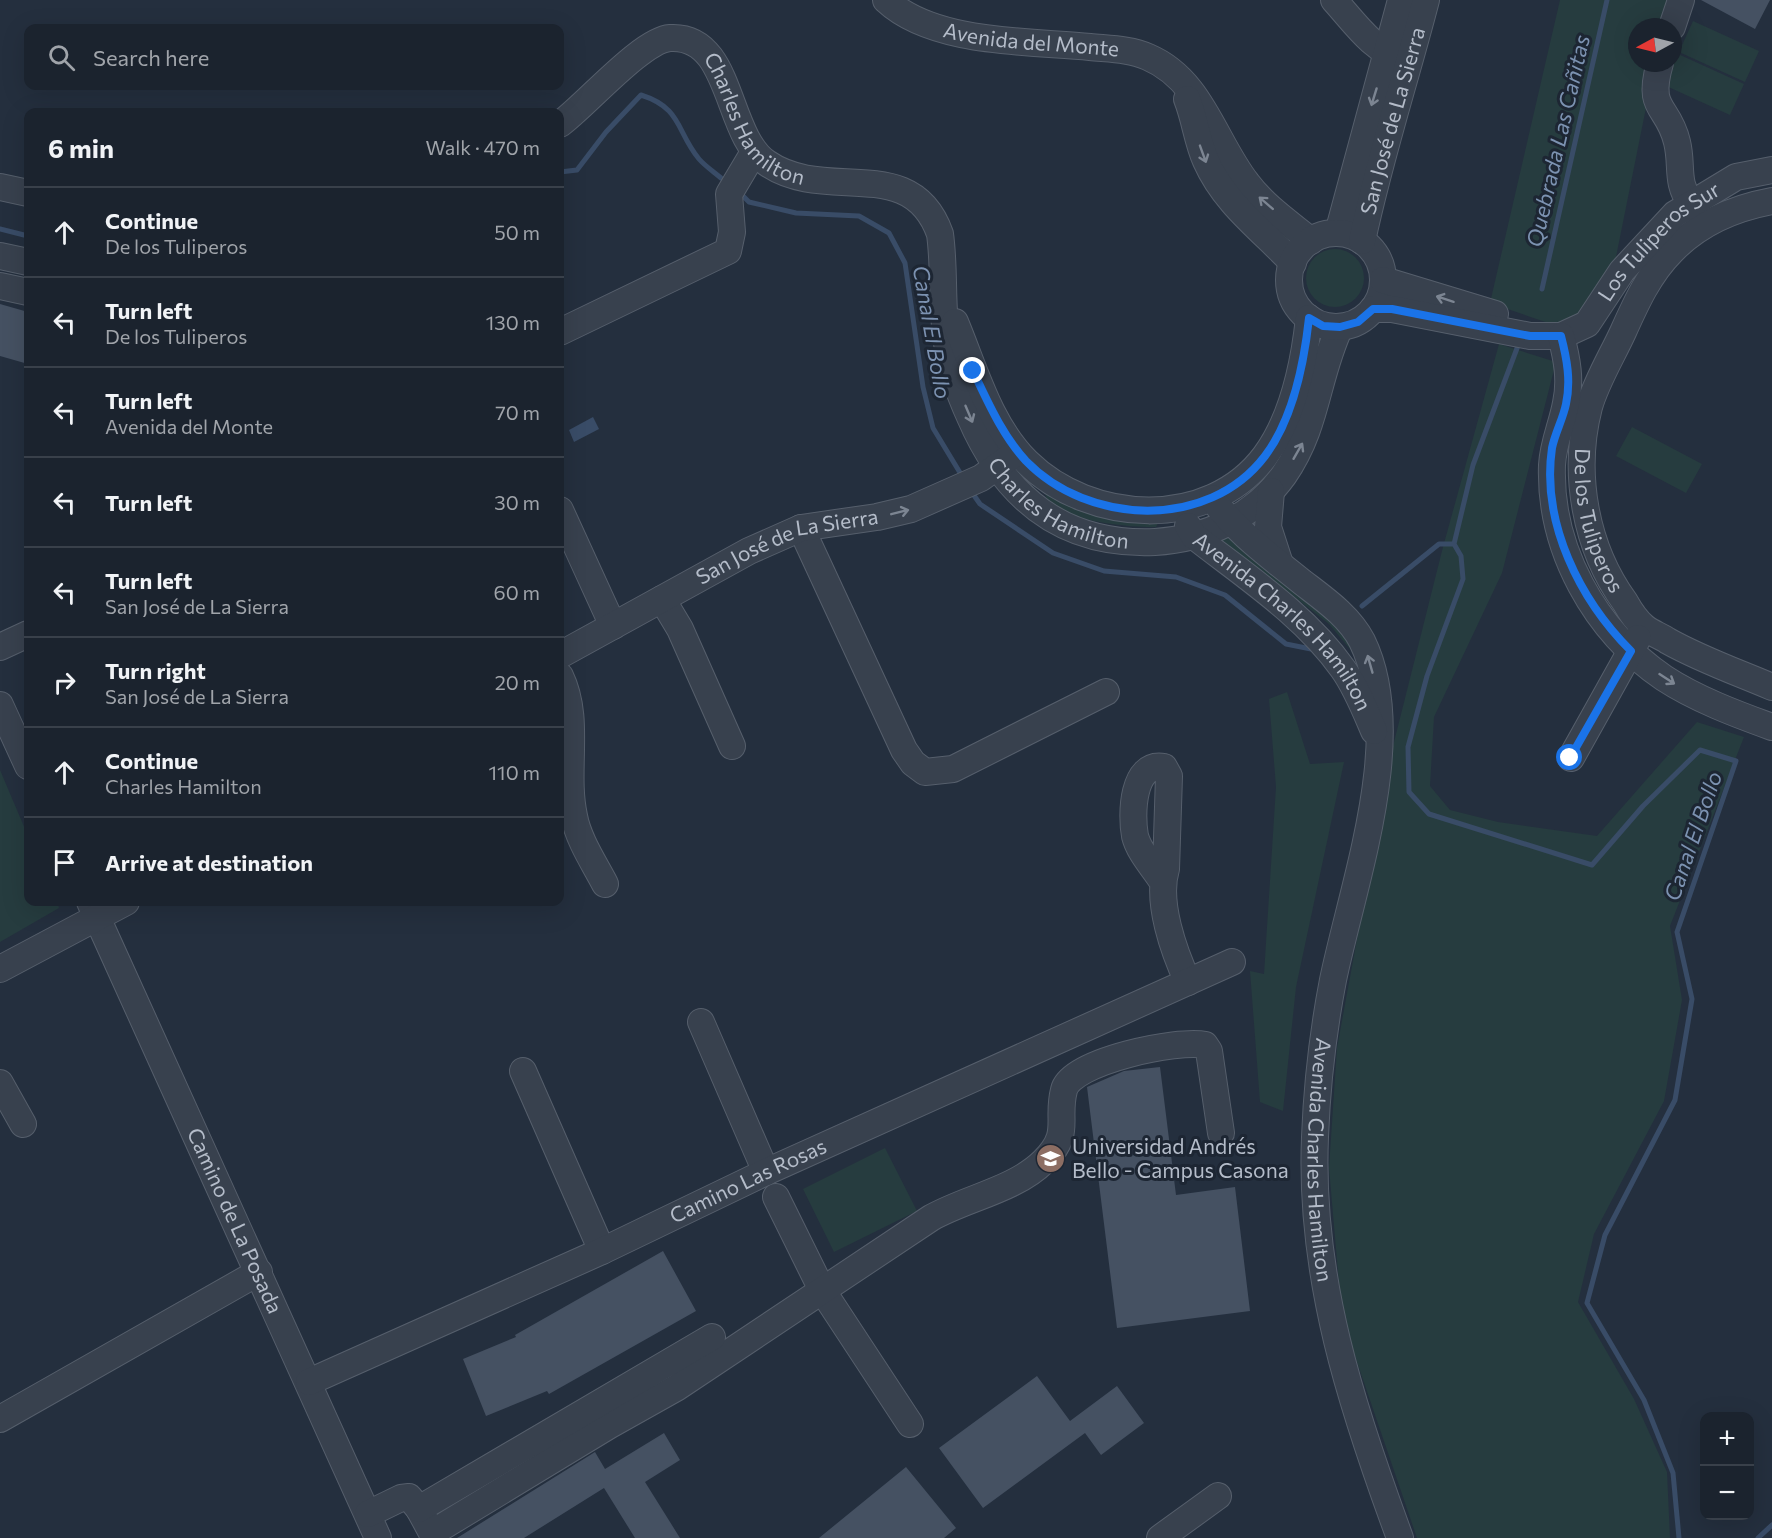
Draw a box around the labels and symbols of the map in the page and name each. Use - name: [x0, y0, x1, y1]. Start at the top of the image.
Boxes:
- street label: Avenida del Monte: [941, 16, 1120, 61]
- north arrow: [1628, 18, 1682, 72]
- street label: San José de La Sierra: [1354, 24, 1429, 217]
- water label: Quebrada Las Cañitas: [1520, 32, 1595, 250]
- street label: Charles Hamilton: [700, 47, 808, 189]
- one-way arrow: [1368, 87, 1379, 106]
- one-way arrow: [1199, 145, 1210, 163]
- street label: Los Tuliperos Sur: [1592, 176, 1724, 305]
- one-way arrow: [1259, 196, 1274, 210]
- water label: Canal El Bollo: [907, 263, 958, 401]
- one-way arrow: [1436, 293, 1455, 304]
- route end: [959, 357, 985, 383]
- one-way arrow: [963, 405, 975, 423]
- one-way arrow: [1293, 443, 1304, 461]
- street label: De los Tuliperos: [1571, 448, 1630, 597]
- street label: Charles Hamilton: [984, 452, 1130, 553]
- street label: San José de La Sierra: [691, 503, 880, 589]
- one-way arrow: [890, 505, 909, 517]
- street label: Avenida Charles Hamilton: [1189, 526, 1378, 714]
- one-way arrow: [1364, 655, 1375, 674]
- one-way arrow: [1658, 673, 1675, 685]
- route start: [1556, 744, 1582, 770]
- water label: Canal El Bollo: [1658, 768, 1727, 904]
- street label: Avenida Charles Hamilton: [1303, 1037, 1339, 1283]
- street label: Camino de La Posada: [183, 1124, 289, 1317]
- street label: Camino Las Rosas: [665, 1132, 830, 1228]
- place label: Universidad Andrés Bello - Campus Casona: [1072, 1133, 1289, 1182]
- school or university icon: Universidad Andrés Bello - Campus Casona: [1035, 1143, 1067, 1175]

